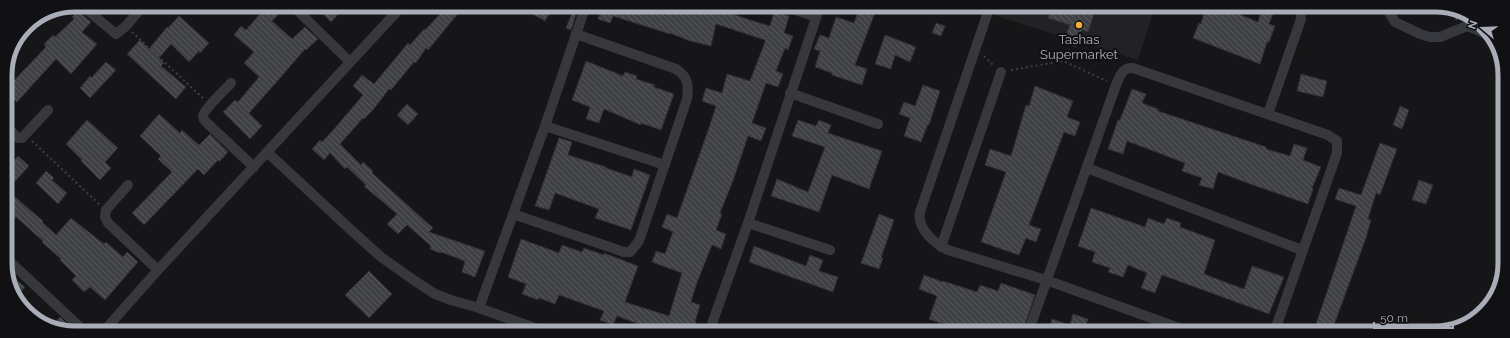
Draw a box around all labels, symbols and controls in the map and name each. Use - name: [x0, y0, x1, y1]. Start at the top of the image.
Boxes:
- north arrow: [1462, 8, 1502, 48]
- text: N: [1466, 19, 1481, 31]
- marker: Tashas Supermarket: [1074, 20, 1084, 30]
- place label: Tashas Supermarket: [1040, 32, 1119, 62]
- scale bar: [1374, 304, 1453, 330]
- text: 50 m: [1380, 311, 1408, 325]

